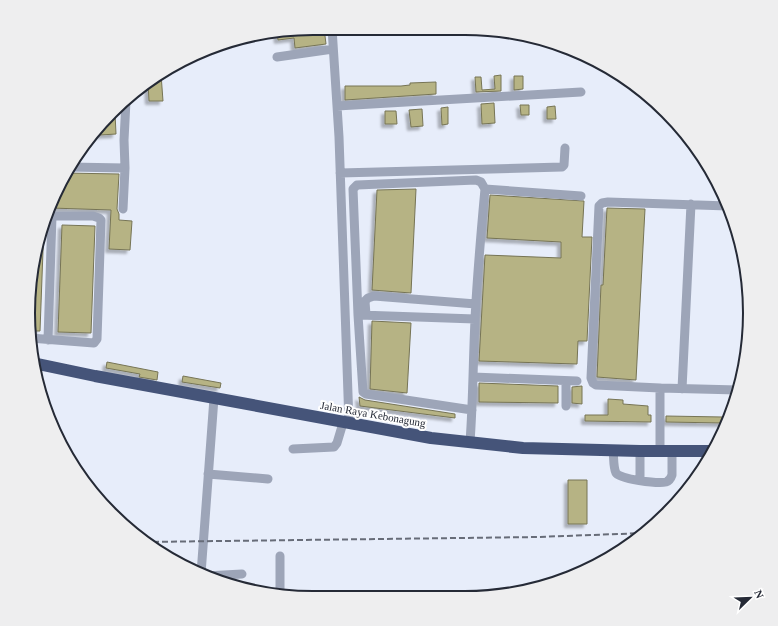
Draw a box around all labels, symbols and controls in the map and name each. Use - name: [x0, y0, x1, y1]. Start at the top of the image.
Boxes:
- street label: Jalan Raya Kebonagung: [319, 399, 427, 429]
- north arrow: [730, 578, 770, 618]
- text: N: [752, 588, 766, 600]

